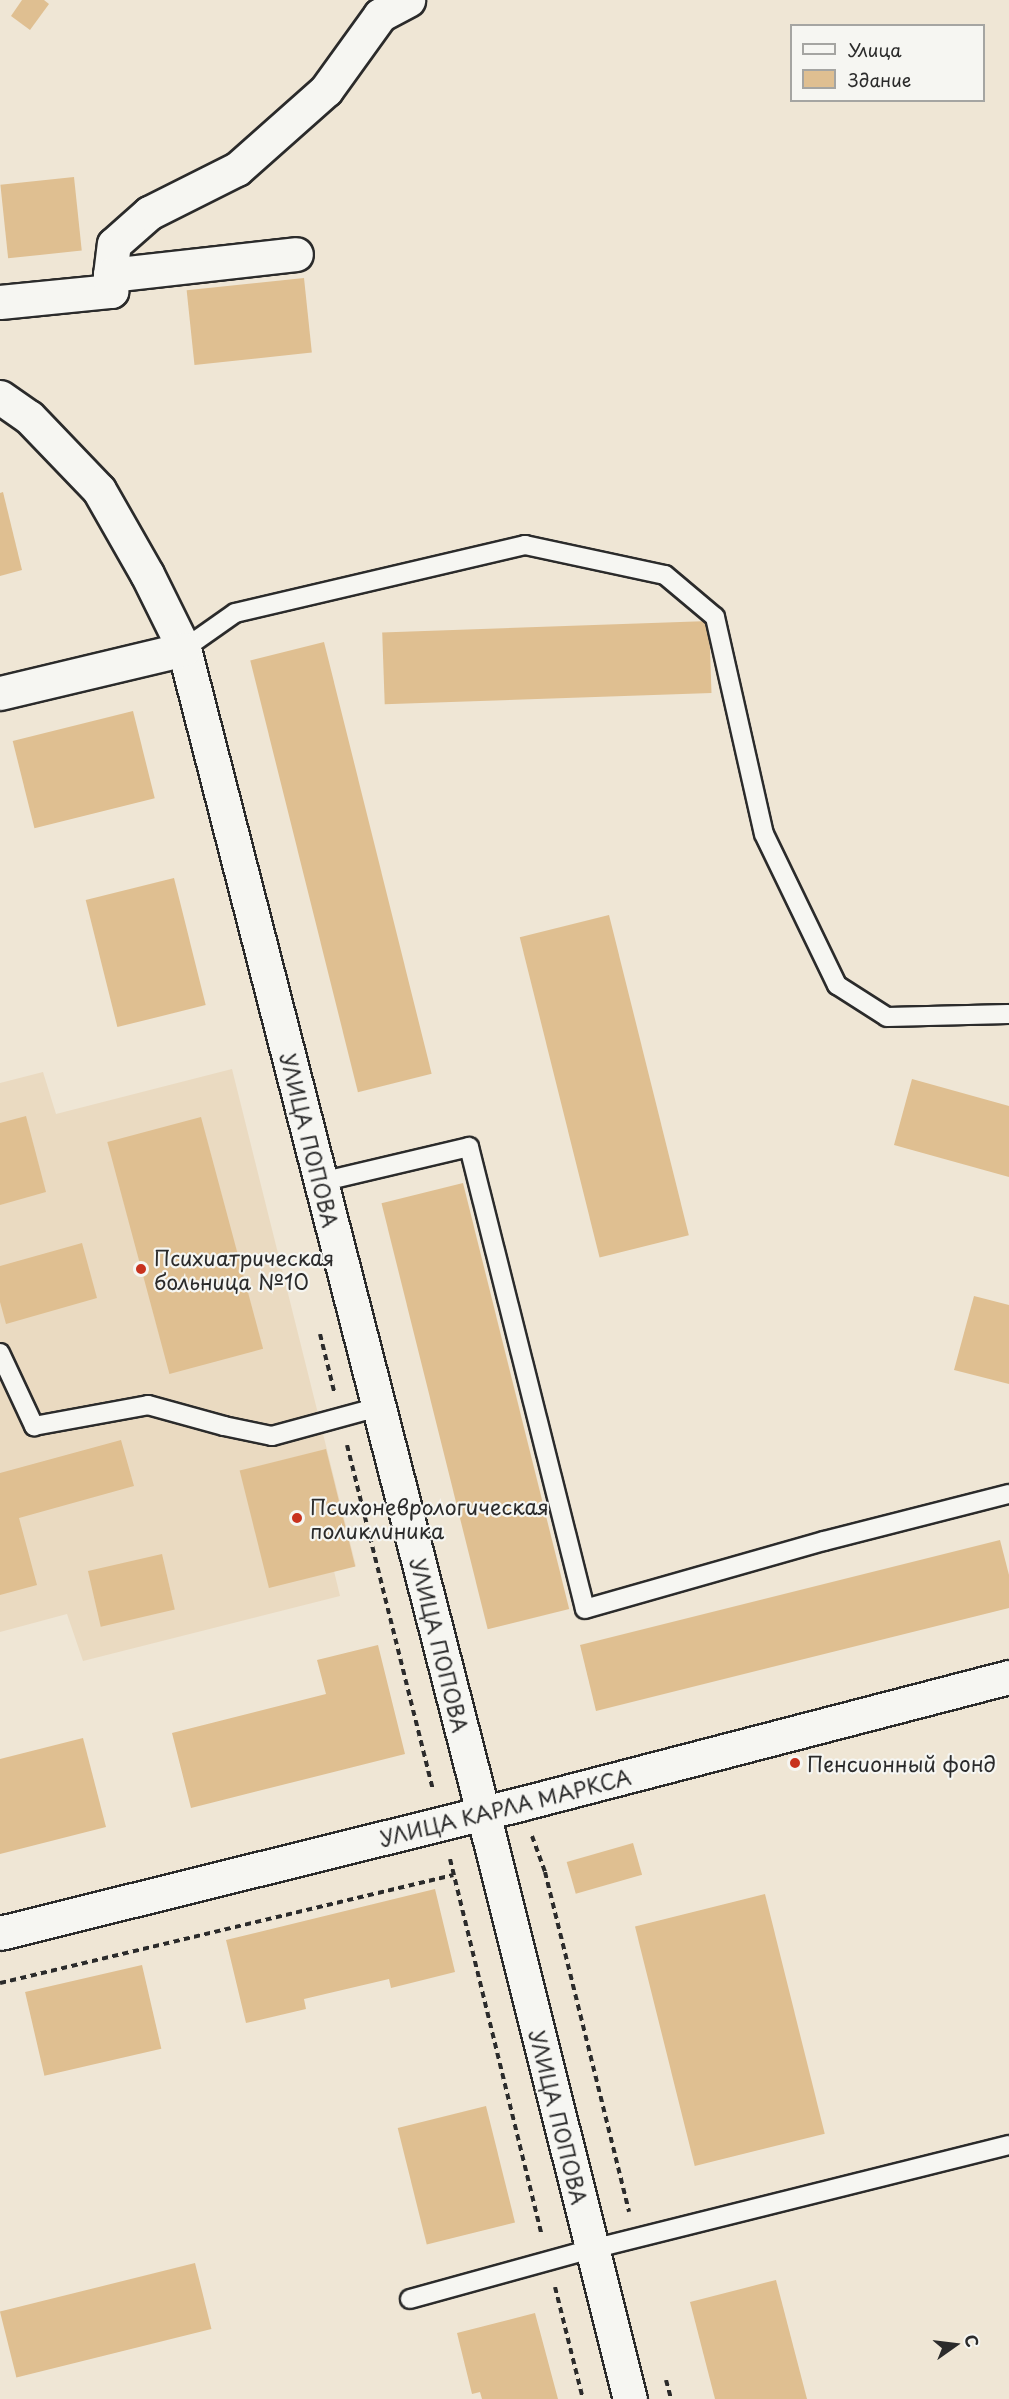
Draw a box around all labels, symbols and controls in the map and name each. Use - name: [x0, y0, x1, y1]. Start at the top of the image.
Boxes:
- legend: [790, 24, 985, 102]
- text: Улица: [848, 36, 902, 63]
- text: Здание: [848, 66, 911, 93]
- street label: УЛИЦА ПОПОВА: [276, 1050, 344, 1230]
- place label: Психиатрическая больница №10: [154, 1244, 334, 1294]
- marker: Психиатрическая больница №10: [132, 1260, 150, 1278]
- place label: Психоневрологическая поликлиника: [310, 1493, 549, 1543]
- marker: Психоневрологическая поликлиника: [288, 1509, 306, 1527]
- street label: УЛИЦА ПОПОВА: [406, 1555, 474, 1735]
- place label: Пенсионный фонд: [807, 1750, 996, 1776]
- marker: Пенсионный фонд: [788, 1756, 802, 1770]
- street label: УЛИЦА КАРЛА МАРКСА: [376, 1763, 634, 1851]
- street label: УЛИЦА ПОПОВА: [525, 2027, 593, 2207]
- north arrow: [925, 2315, 985, 2375]
- text: С: [959, 2332, 986, 2349]

